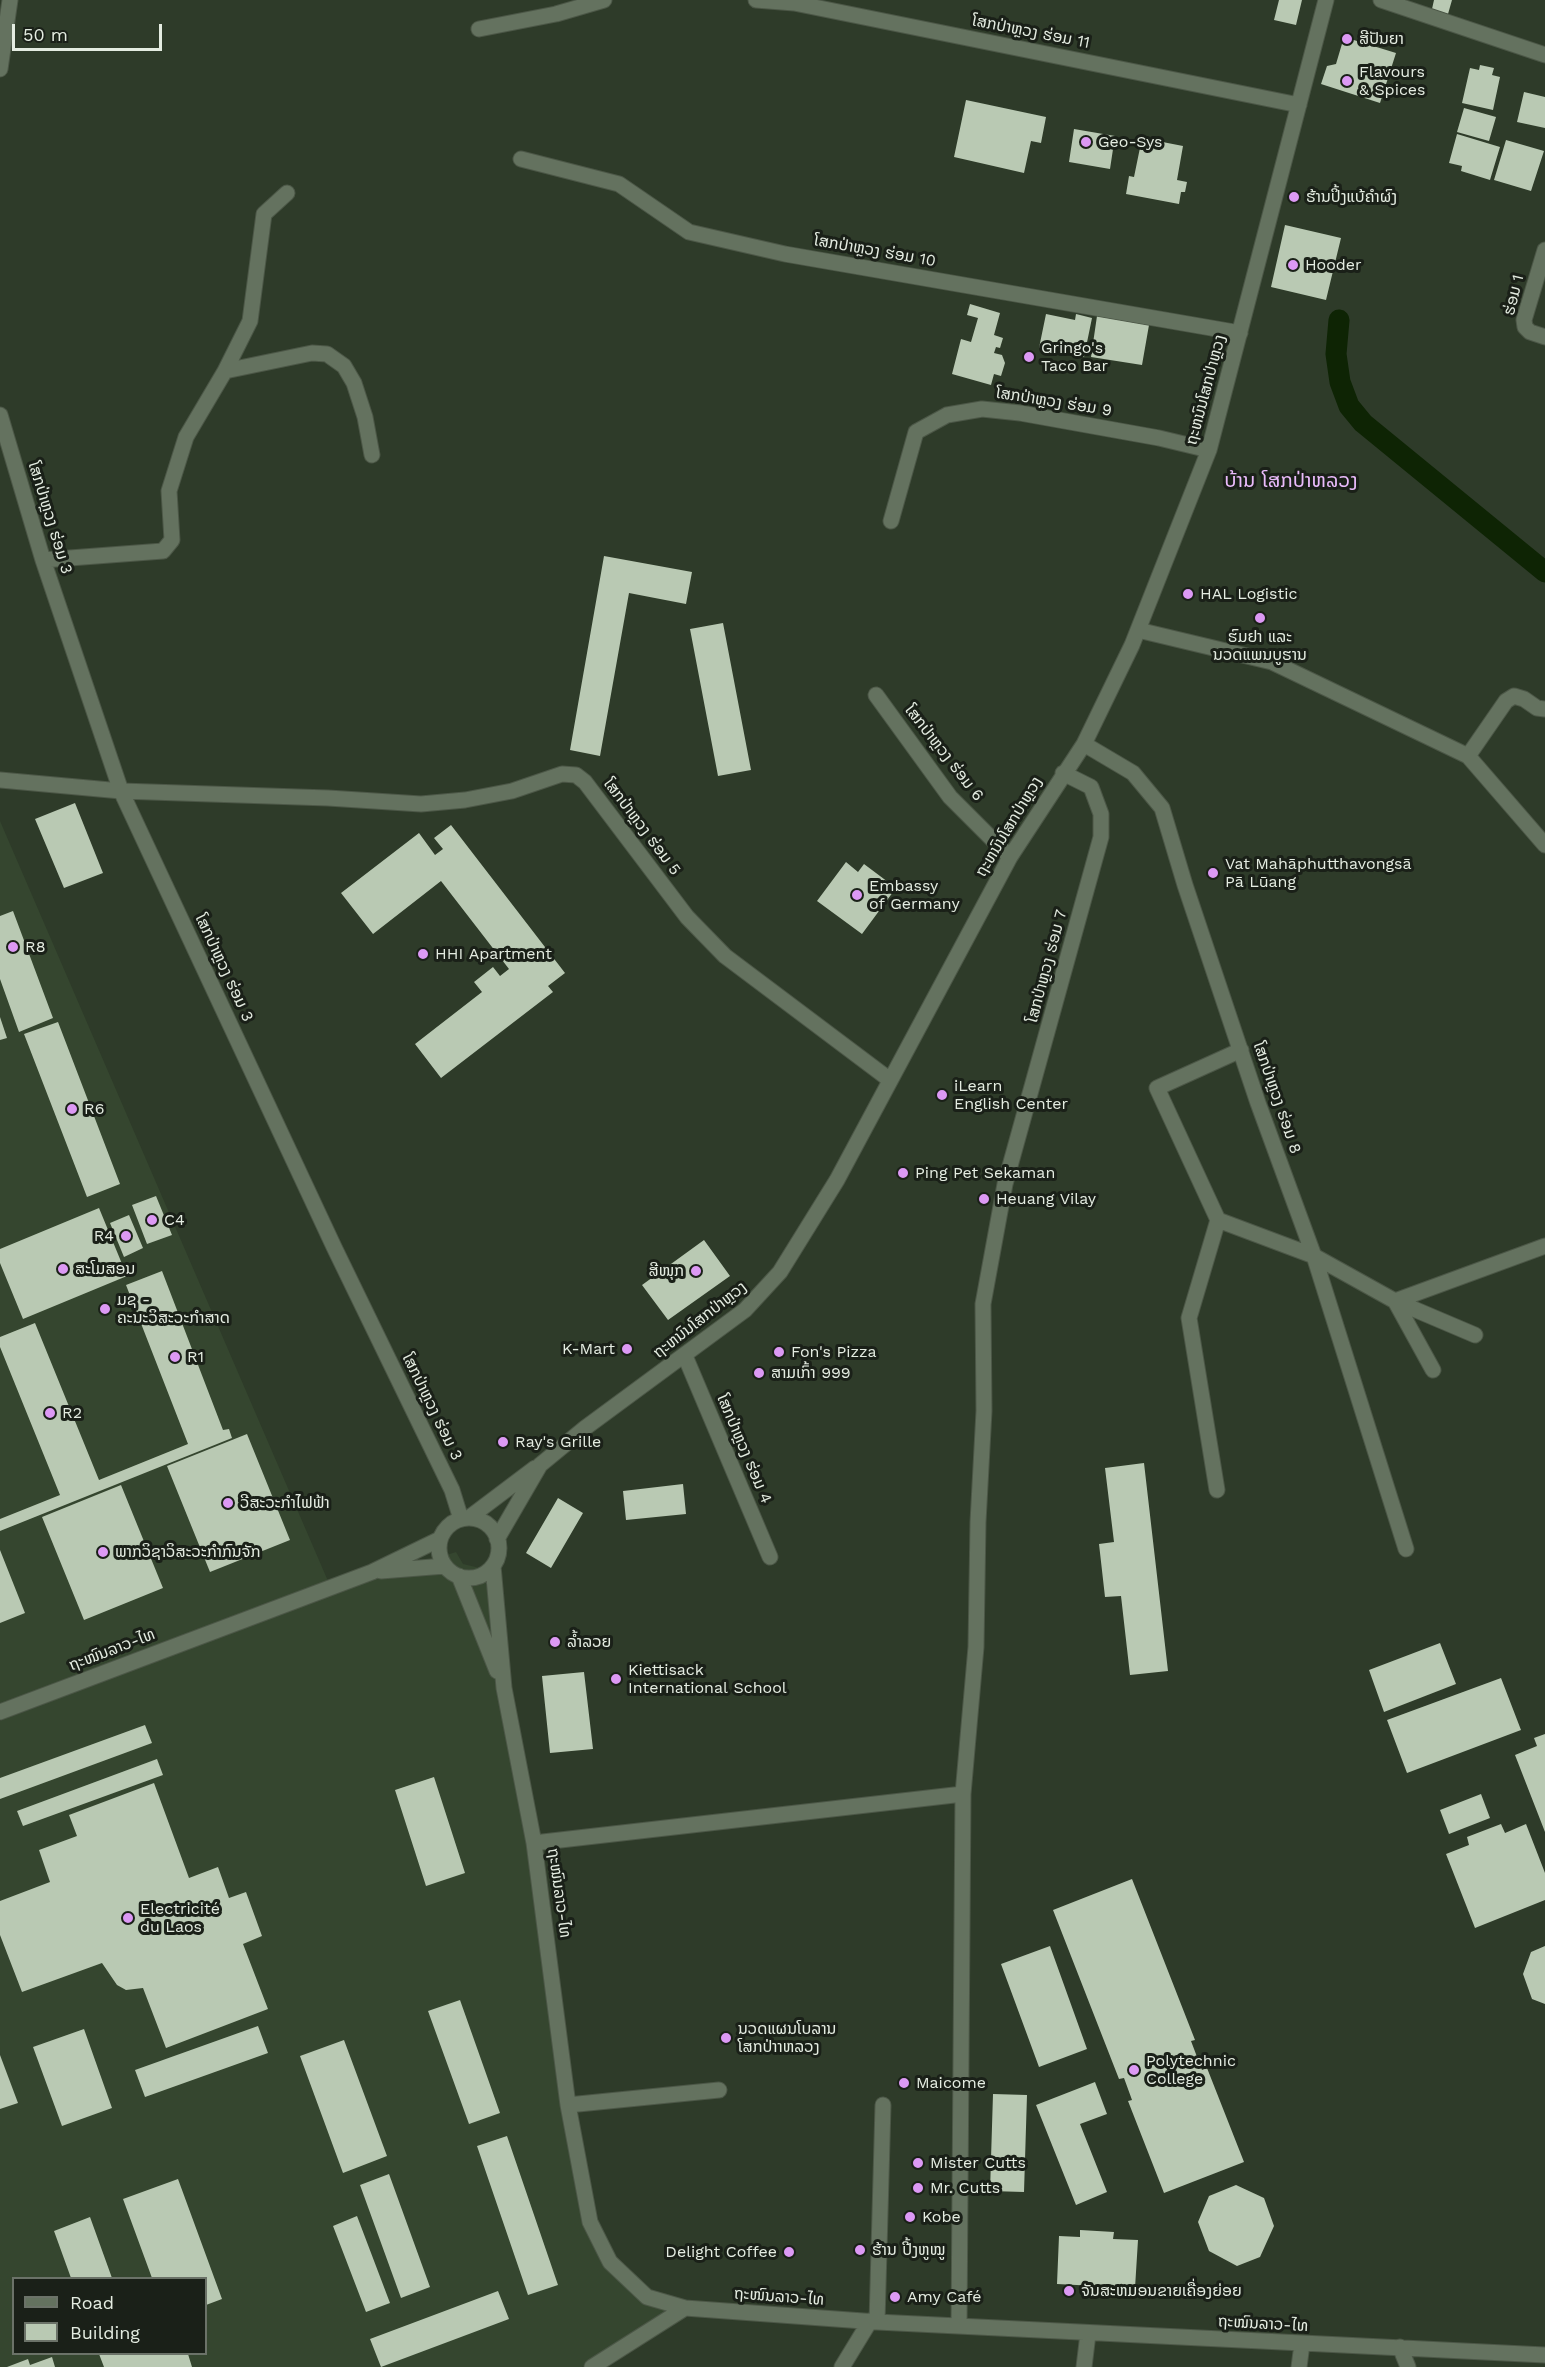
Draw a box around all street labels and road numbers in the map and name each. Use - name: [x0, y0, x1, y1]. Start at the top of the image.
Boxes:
- street label: ໂສກປ່າຫຼວງ ຮ່ອມ 11: [971, 11, 1091, 53]
- street label: ໂສກປ່າຫຼວງ ຮ່ອມ 10: [813, 231, 937, 271]
- street label: ຮ່ອມ 1: [1500, 273, 1528, 317]
- street label: ຖະຫນົນໂສກປ່າຫຼວງ: [1182, 333, 1230, 447]
- street label: ໂສກປ່າຫຼວງ ຮ່ອມ 9: [995, 383, 1113, 421]
- street label: ໂສກປ່າຫຼວງ ຮ່ອມ 3: [24, 460, 76, 576]
- street label: ໂສກປ່າຫຼວງ ຮ່ອມ 6: [901, 701, 987, 805]
- street label: ຖະຫນົນໂສກປ່າຫຼວງ: [972, 773, 1046, 881]
- street label: ໂສກປ່າຫຼວງ ຮ່ອມ 5: [599, 775, 685, 879]
- street label: ໂສກປ່າຫຼວງ ຮ່ອມ 7: [1023, 908, 1071, 1024]
- street label: ໂສກປ່າຫຼວງ ຮ່ອມ 3: [191, 911, 257, 1025]
- street label: ໂສກປ່າຫຼວງ ຮ່ອມ 8: [1249, 1040, 1305, 1156]
- street label: ຖະຫນົນໂສກປ່າຫຼວງ: [649, 1277, 751, 1363]
- street label: ໂສກປ່າຫຼວງ ຮ່ອມ 3: [398, 1351, 466, 1463]
- street label: ໂສກປ່າຫຼວງ ຮ່ອມ 4: [712, 1392, 776, 1506]
- street label: ຖະໜົນລາວ-ໄທ: [66, 1625, 158, 1675]
- street label: ຖະໜົນລາວ-ໄທ: [543, 1847, 575, 1939]
- street label: ຖະໜົນລາວ-ໄທ: [733, 2284, 825, 2310]
- street label: ຖະໜົນລາວ-ໄທ: [1217, 2312, 1309, 2336]

